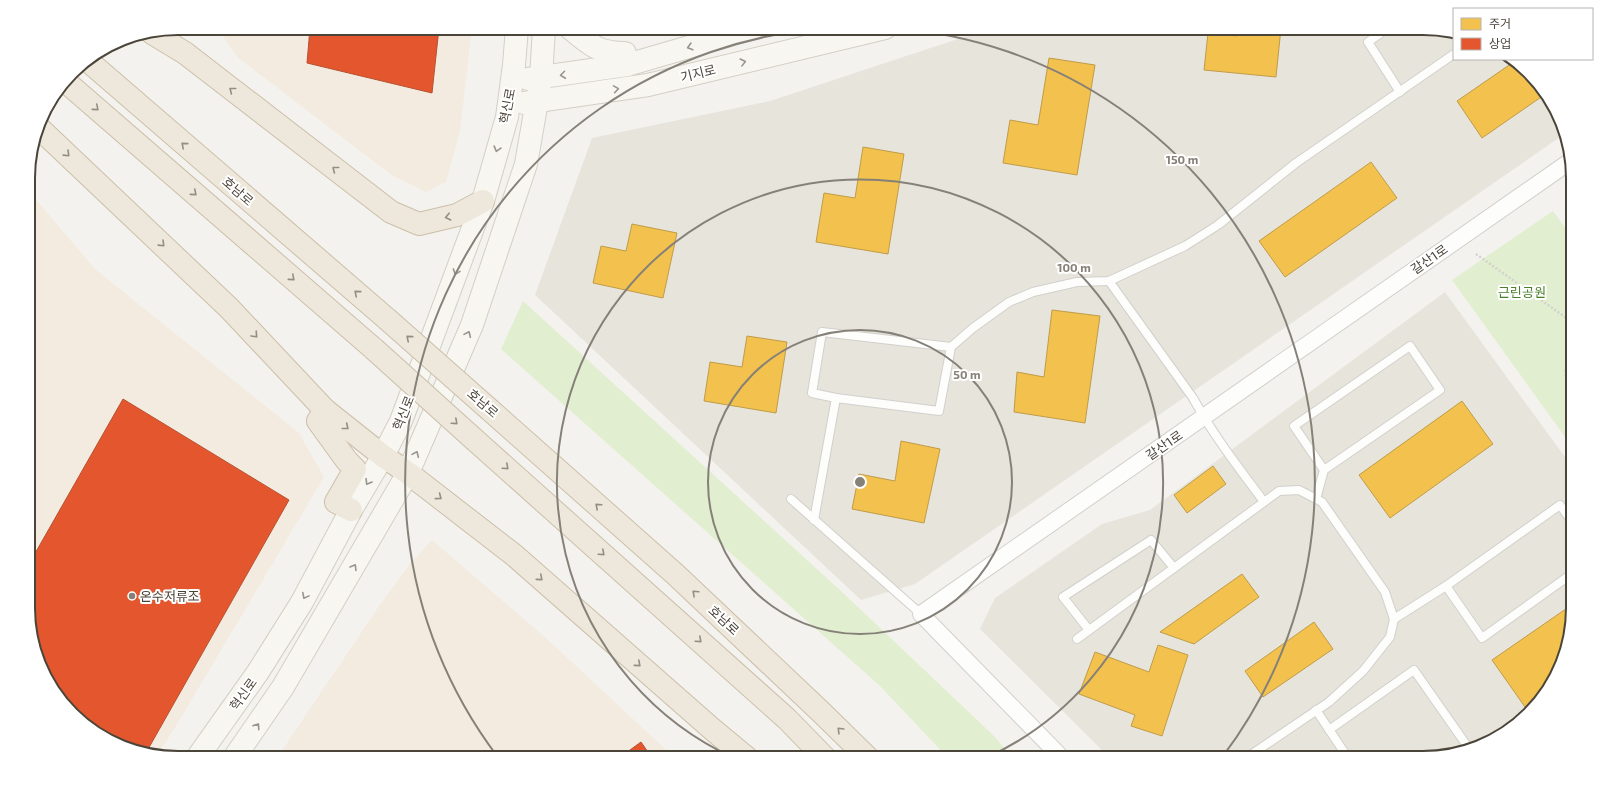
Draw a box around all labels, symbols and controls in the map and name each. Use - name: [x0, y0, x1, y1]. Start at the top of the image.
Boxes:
- legend: [1453, 8, 1593, 60]
- text: 주거: [1489, 16, 1511, 30]
- text: 상업: [1489, 36, 1511, 50]
- one-way arrow: [687, 42, 694, 51]
- one-way arrow: [740, 58, 746, 66]
- street label: 기지로: [679, 61, 717, 85]
- one-way arrow: [560, 70, 567, 79]
- one-way arrow: [613, 85, 619, 94]
- one-way arrow: [230, 87, 237, 94]
- street label: 혁신로: [496, 87, 518, 125]
- one-way arrow: [91, 103, 98, 110]
- one-way arrow: [182, 142, 189, 149]
- one-way arrow: [493, 145, 502, 152]
- one-way arrow: [63, 150, 70, 157]
- text: 150 m: [1166, 152, 1198, 166]
- one-way arrow: [333, 167, 340, 174]
- street label: 호남로: [219, 173, 257, 209]
- one-way arrow: [189, 188, 197, 196]
- one-way arrow: [444, 212, 451, 220]
- one-way arrow: [157, 239, 165, 247]
- street label: 갈산1로: [1408, 241, 1450, 277]
- text: 100 m: [1057, 260, 1091, 274]
- one-way arrow: [453, 269, 461, 276]
- one-way arrow: [287, 274, 295, 281]
- park label: 근린공원: [1498, 284, 1546, 300]
- one-way arrow: [354, 291, 362, 298]
- one-way arrow: [250, 330, 257, 338]
- one-way arrow: [464, 331, 472, 338]
- one-way arrow: [406, 336, 413, 343]
- text: 50 m: [953, 367, 981, 381]
- street label: 호남로: [464, 385, 502, 421]
- street label: 혁신로: [389, 393, 417, 433]
- one-way arrow: [451, 417, 458, 424]
- one-way arrow: [342, 422, 349, 429]
- street label: 갈산1로: [1143, 427, 1185, 463]
- one-way arrow: [412, 450, 420, 457]
- one-way arrow: [501, 462, 508, 469]
- centre of rings: [853, 475, 867, 489]
- one-way arrow: [365, 478, 372, 485]
- one-way arrow: [434, 492, 441, 499]
- one-way arrow: [595, 503, 603, 510]
- one-way arrow: [598, 549, 605, 556]
- one-way arrow: [349, 564, 356, 571]
- one-way arrow: [536, 573, 543, 580]
- place label: 온수저류조: [140, 588, 200, 604]
- one-way arrow: [692, 590, 700, 597]
- marker: 온수저류조: [127, 591, 137, 601]
- one-way arrow: [302, 591, 310, 599]
- street label: 호남로: [705, 602, 743, 638]
- one-way arrow: [694, 635, 702, 643]
- one-way arrow: [633, 659, 641, 666]
- street label: 혁신로: [226, 675, 260, 713]
- one-way arrow: [252, 723, 259, 730]
- one-way arrow: [837, 727, 845, 735]

